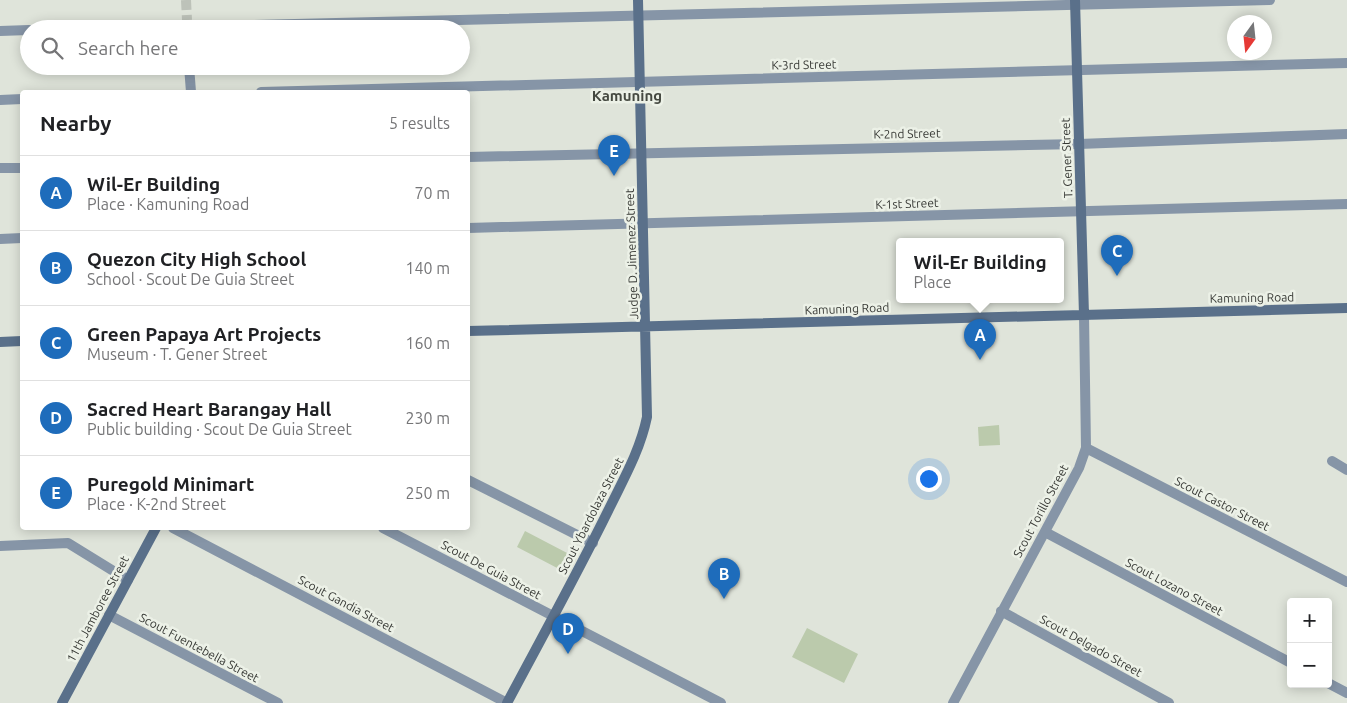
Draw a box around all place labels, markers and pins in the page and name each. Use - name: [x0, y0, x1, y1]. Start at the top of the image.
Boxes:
- pin: E: [598, 135, 630, 176]
- pin: C: [1101, 235, 1133, 276]
- pin: A: [964, 319, 996, 360]
- pin: B: [708, 558, 740, 599]
- pin: D: [552, 613, 584, 654]

